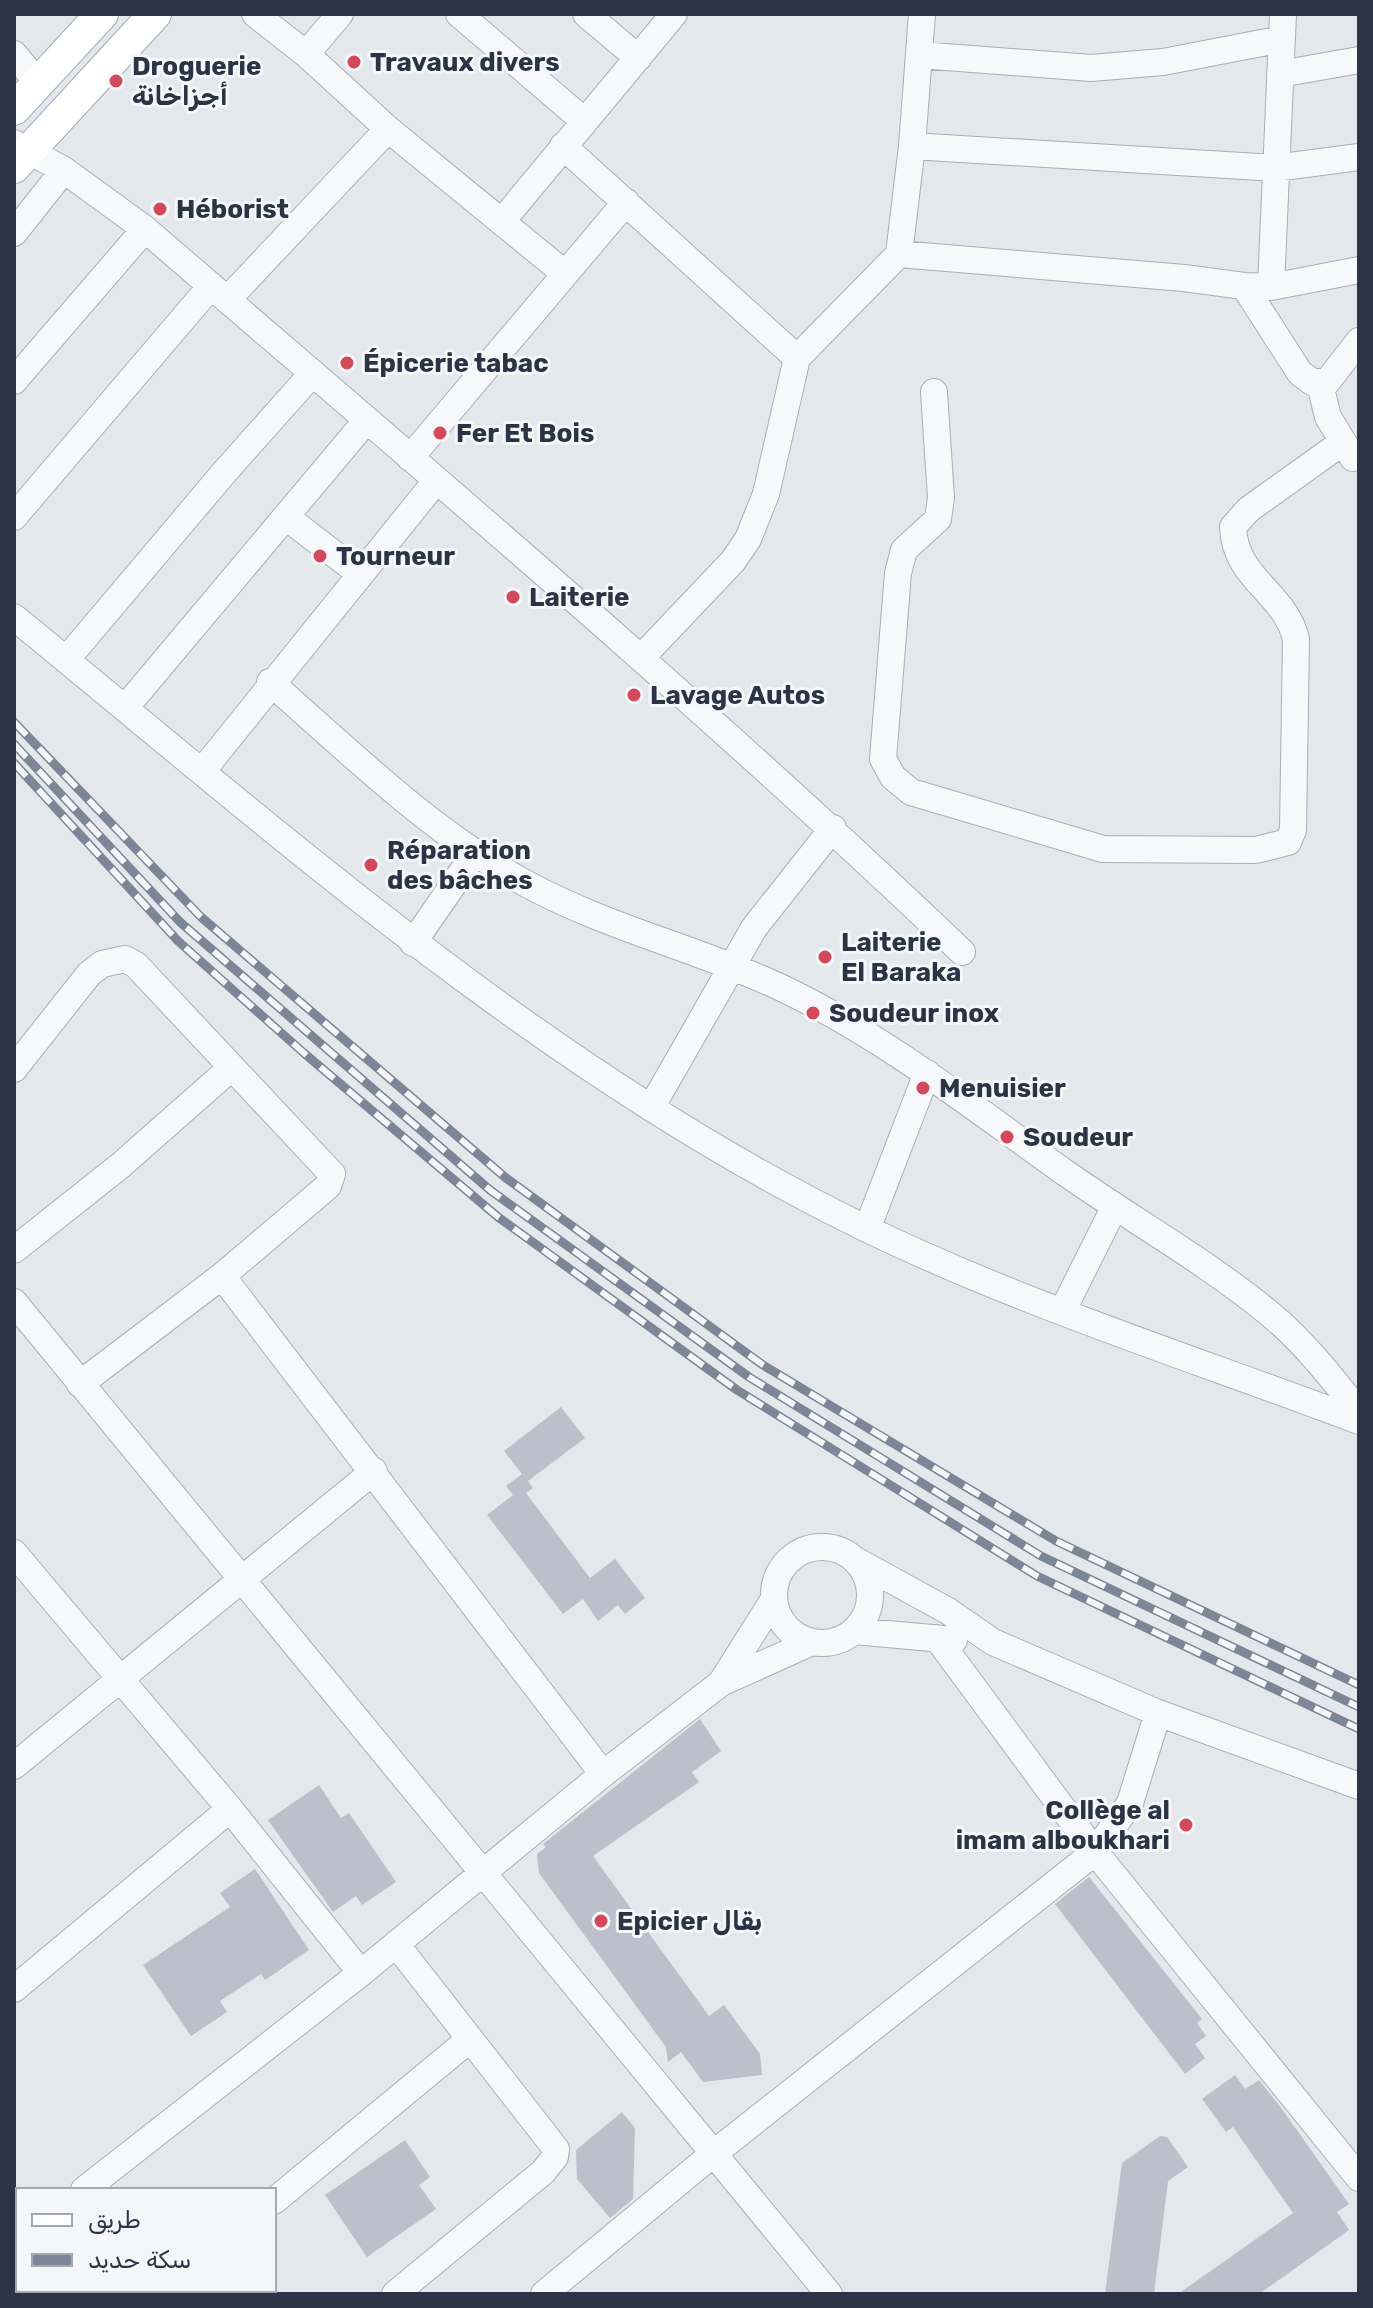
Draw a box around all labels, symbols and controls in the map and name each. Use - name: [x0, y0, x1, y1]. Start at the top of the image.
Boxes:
- place label: Travaux divers: [370, 47, 560, 78]
- place label: Droguerie أجزاخانة: [132, 51, 261, 112]
- marker: Travaux divers: [345, 53, 363, 71]
- marker: Droguerie أجزاخانة: [107, 72, 125, 90]
- place label: Héborist: [176, 194, 289, 225]
- marker: Héborist: [151, 200, 169, 218]
- place label: Épicerie tabac: [363, 348, 549, 379]
- marker: Épicerie tabac: [338, 354, 356, 372]
- place label: Fer Et Bois: [456, 418, 594, 449]
- marker: Fer Et Bois: [431, 424, 449, 442]
- place label: Tourneur: [336, 541, 455, 572]
- marker: Tourneur: [311, 547, 329, 565]
- place label: Laiterie: [529, 582, 630, 613]
- marker: Laiterie: [504, 588, 522, 606]
- place label: Lavage Autos: [650, 680, 825, 711]
- marker: Lavage Autos: [625, 686, 643, 704]
- place label: Réparation des bâches: [387, 835, 533, 896]
- marker: Réparation des bâches: [362, 856, 380, 874]
- place label: Laiterie El Baraka: [841, 927, 961, 988]
- marker: Laiterie El Baraka: [816, 948, 834, 966]
- place label: Soudeur inox: [829, 998, 999, 1029]
- marker: Soudeur inox: [804, 1004, 822, 1022]
- place label: Menuisier: [939, 1073, 1066, 1104]
- marker: Menuisier: [914, 1079, 932, 1097]
- place label: Soudeur: [1023, 1122, 1133, 1153]
- marker: Soudeur: [998, 1128, 1016, 1146]
- place label: Collège al imam alboukhari: [956, 1795, 1170, 1856]
- marker: Collège al imam alboukhari: [1177, 1816, 1195, 1834]
- place label: Epicier بقال: [617, 1906, 762, 1937]
- marker: Epicier بقال: [592, 1912, 610, 1930]
- legend: [16, 2188, 276, 2292]
- text: طريق: [88, 2206, 141, 2234]
- text: سكة حديد: [88, 2246, 191, 2274]

